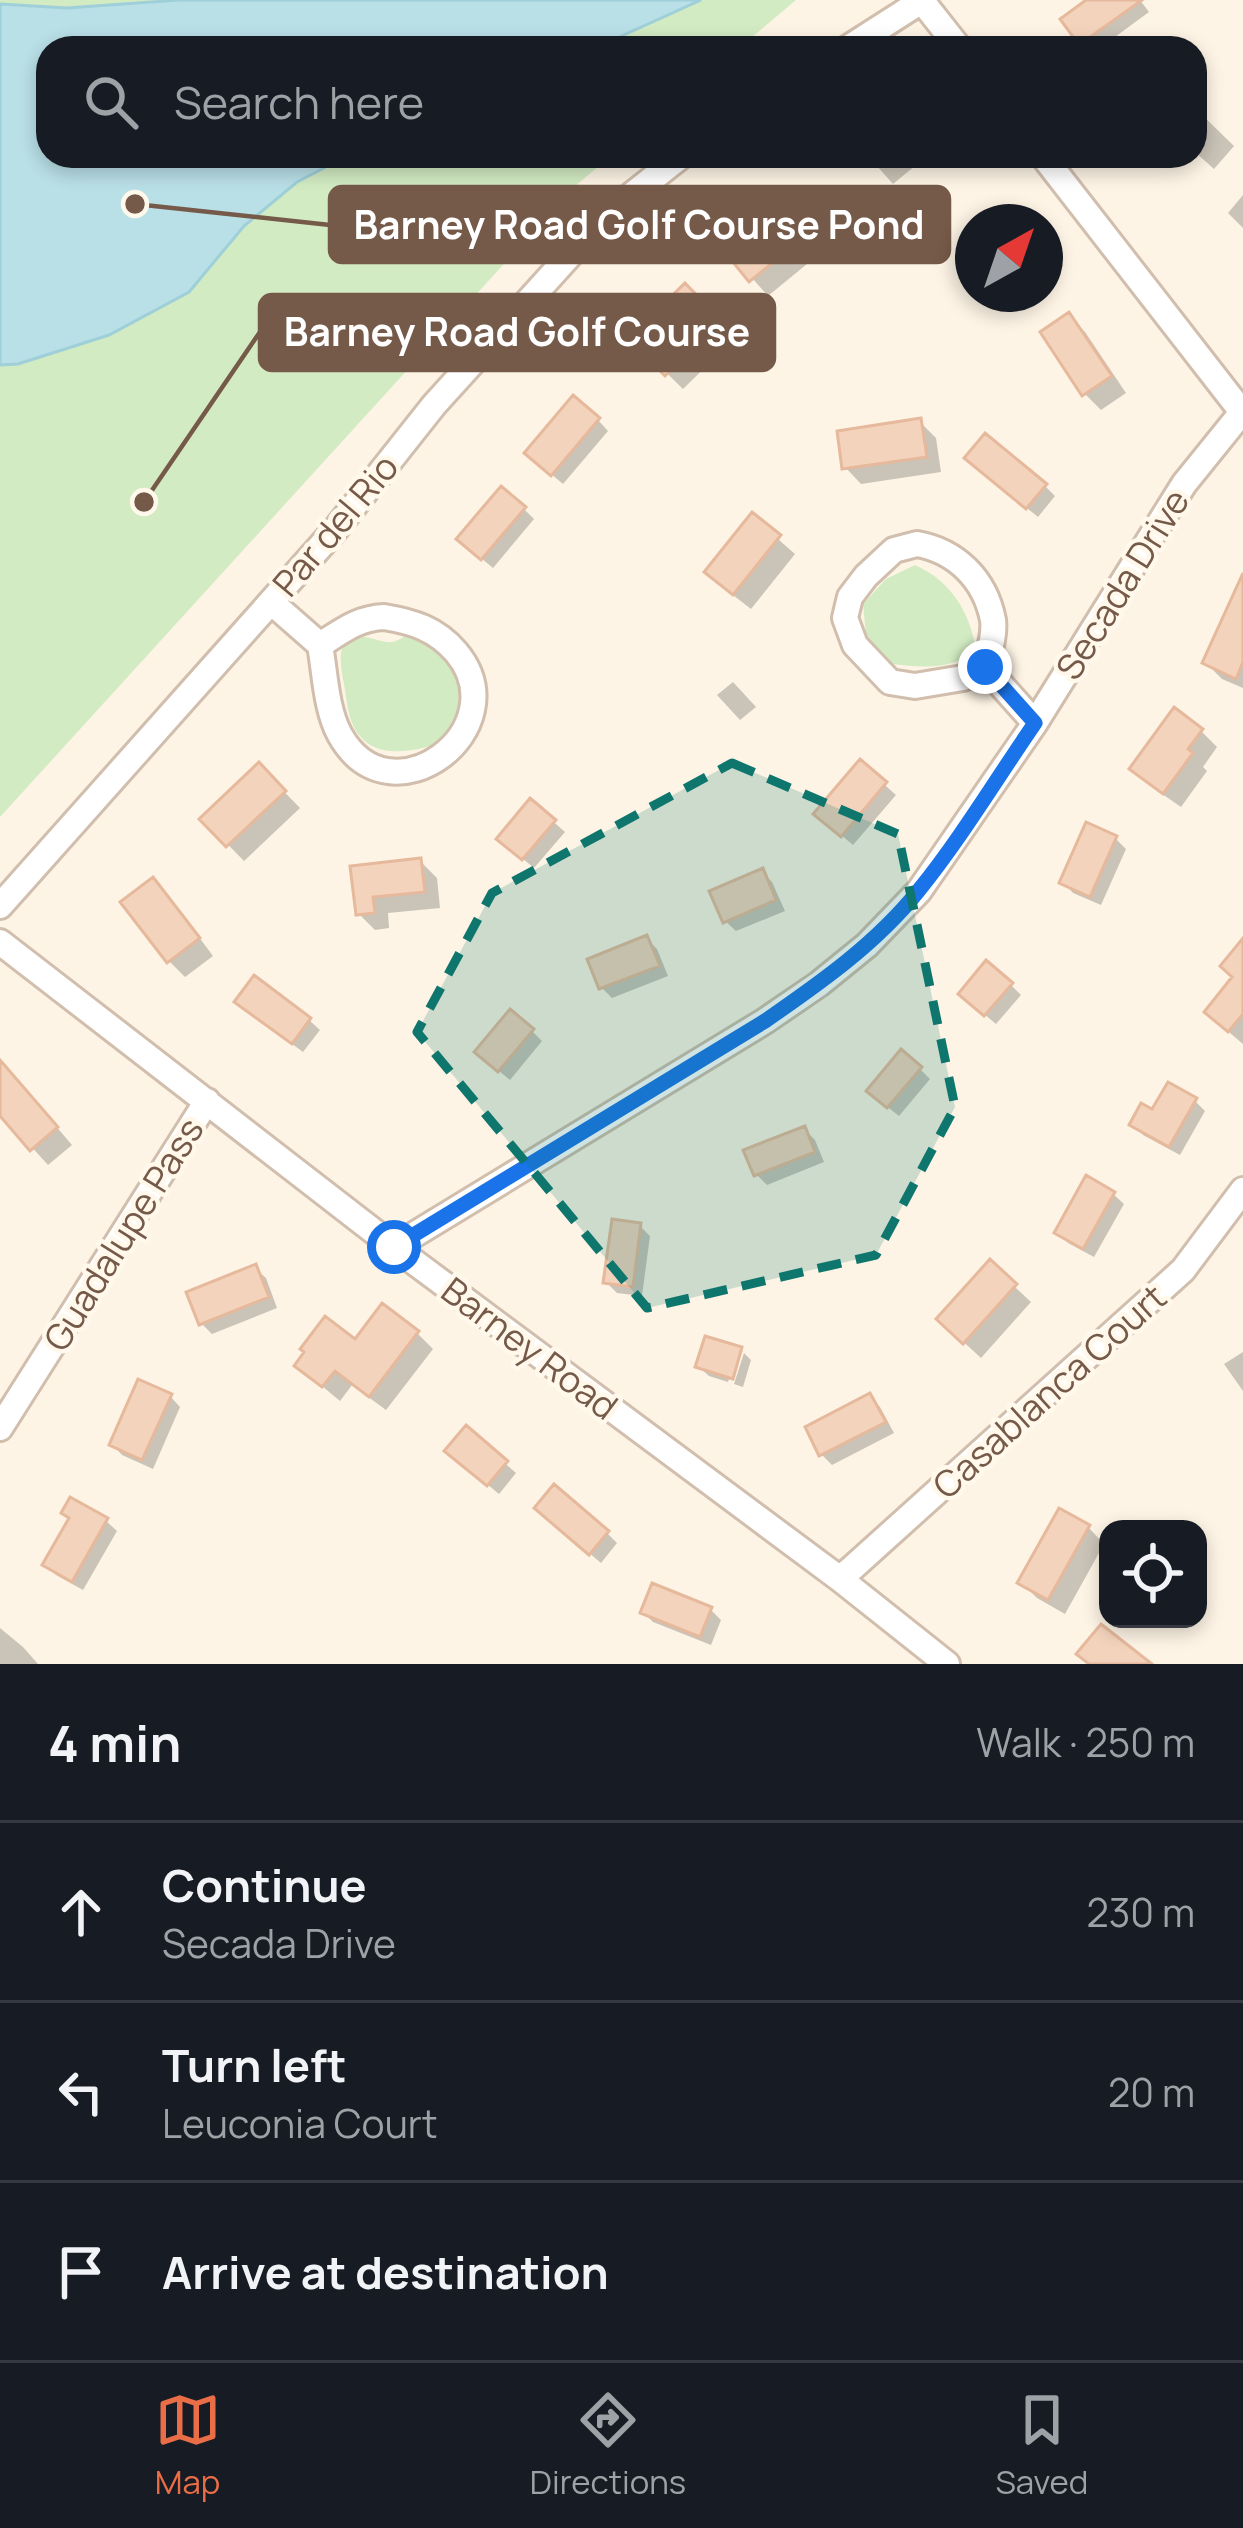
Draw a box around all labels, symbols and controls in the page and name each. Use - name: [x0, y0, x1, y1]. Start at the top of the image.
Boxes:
- search box: [36, 36, 1207, 168]
- icon: search: [78, 69, 144, 135]
- text: Search here: [174, 71, 424, 133]
- callout: Barney Road Golf Course Pond: [330, 187, 949, 262]
- text: Barney Road Golf Course Pond: [354, 197, 925, 251]
- north arrow: [955, 204, 1063, 312]
- callout: Barney Road Golf Course: [260, 295, 774, 370]
- text: Barney Road Golf Course: [284, 304, 750, 358]
- street label: Par del Rio: [261, 444, 409, 606]
- street label: Secada Drive: [1044, 480, 1200, 688]
- route end: [958, 640, 1012, 694]
- street label: Guadalupe Pass: [32, 1108, 214, 1360]
- route start: [367, 1220, 421, 1274]
- street label: Barney Road: [432, 1266, 628, 1430]
- street label: Casablanca Court: [922, 1273, 1176, 1509]
- map controls: [1099, 1520, 1207, 1628]
- button: locate: [1099, 1520, 1207, 1628]
- text: 4 min: [48, 1708, 181, 1777]
- text: Walk · 250 m: [976, 1715, 1195, 1769]
- text: Continue: [162, 1854, 367, 1916]
- icon: ahead: [48, 1879, 114, 1945]
- text: 230 m: [1087, 1885, 1195, 1939]
- text: Secada Drive: [162, 1916, 396, 1970]
- text: Turn left: [162, 2034, 347, 2096]
- icon: left: [48, 2059, 114, 2125]
- text: 20 m: [1108, 2065, 1195, 2119]
- text: Leuconia Court: [162, 2096, 438, 2150]
- icon: arrive: [48, 2239, 114, 2305]
- text: Arrive at destination: [162, 2241, 609, 2303]
- tab: Map: [155, 2387, 221, 2504]
- tab: Directions: [530, 2387, 686, 2504]
- tab: Saved: [995, 2387, 1088, 2504]

